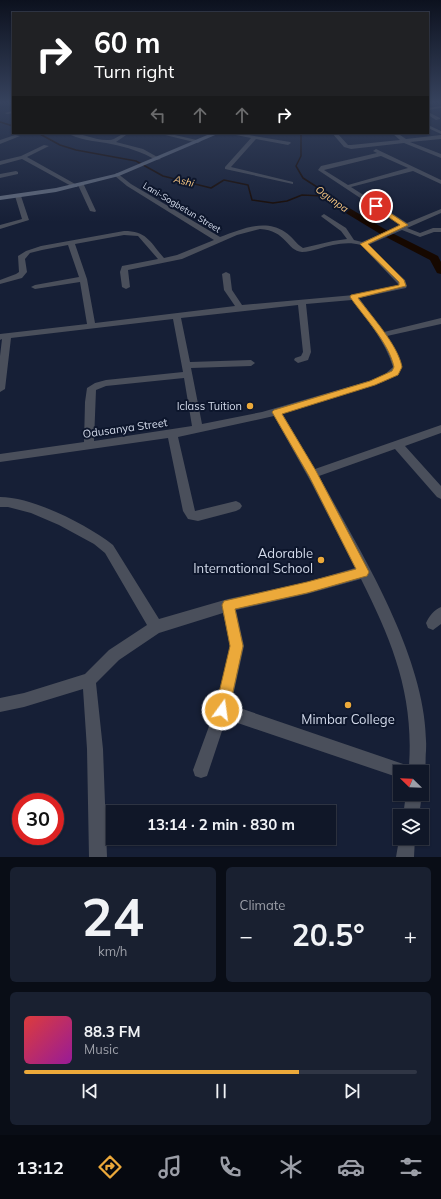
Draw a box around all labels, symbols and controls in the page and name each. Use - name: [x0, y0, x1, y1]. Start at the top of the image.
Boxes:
- text: 60 m: [94, 25, 160, 60]
- icon: right: [28, 28, 80, 80]
- text: Turn right: [94, 60, 174, 83]
- icon: left: [147, 104, 169, 126]
- icon: ahead: [189, 104, 211, 126]
- icon: ahead: [231, 104, 253, 126]
- icon: right: [273, 104, 295, 126]
- water label: Ashi: [172, 172, 196, 190]
- street label: Lani-Sogbetun Street: [141, 179, 223, 235]
- water label: Ogunpa: [313, 183, 351, 215]
- pin: [359, 189, 393, 223]
- icon: arrive: [365, 195, 387, 217]
- place label: Iclass Tuition: [177, 399, 242, 413]
- marker: Iclass Tuition: [245, 401, 255, 411]
- street label: Odusanya Street: [82, 415, 168, 441]
- place label: Adorable International School: [193, 545, 313, 576]
- marker: Adorable International School: [316, 555, 326, 565]
- position arrow: [201, 689, 243, 731]
- marker: Mimbar College: [343, 700, 353, 710]
- place label: Mimbar College: [301, 711, 395, 727]
- north arrow: [393, 765, 429, 801]
- map controls: [393, 765, 429, 845]
- speed limit sign: 30: [12, 793, 64, 845]
- button: layers: [393, 809, 429, 845]
- text: 13:14 · 2 min · 830 m: [147, 815, 295, 834]
- text: 24: [82, 884, 144, 949]
- text: Climate: [240, 897, 285, 913]
- text: 20.5°: [292, 916, 365, 954]
- text: −: [240, 922, 253, 950]
- text: +: [404, 922, 417, 950]
- text: km/h: [98, 943, 127, 959]
- text: 88.3 FM: [84, 1022, 140, 1041]
- text: Music: [84, 1041, 119, 1057]
- icon: previous: [79, 1080, 101, 1102]
- icon: pause: [210, 1080, 232, 1102]
- icon: next: [341, 1080, 363, 1102]
- icon: directions: [96, 1153, 124, 1181]
- icon: music: [156, 1153, 184, 1181]
- icon: phone: [216, 1153, 244, 1181]
- icon: climate: [277, 1153, 305, 1181]
- icon: car: [337, 1153, 365, 1181]
- icon: filters: [397, 1153, 425, 1181]
- text: 13:12: [16, 1156, 64, 1179]

